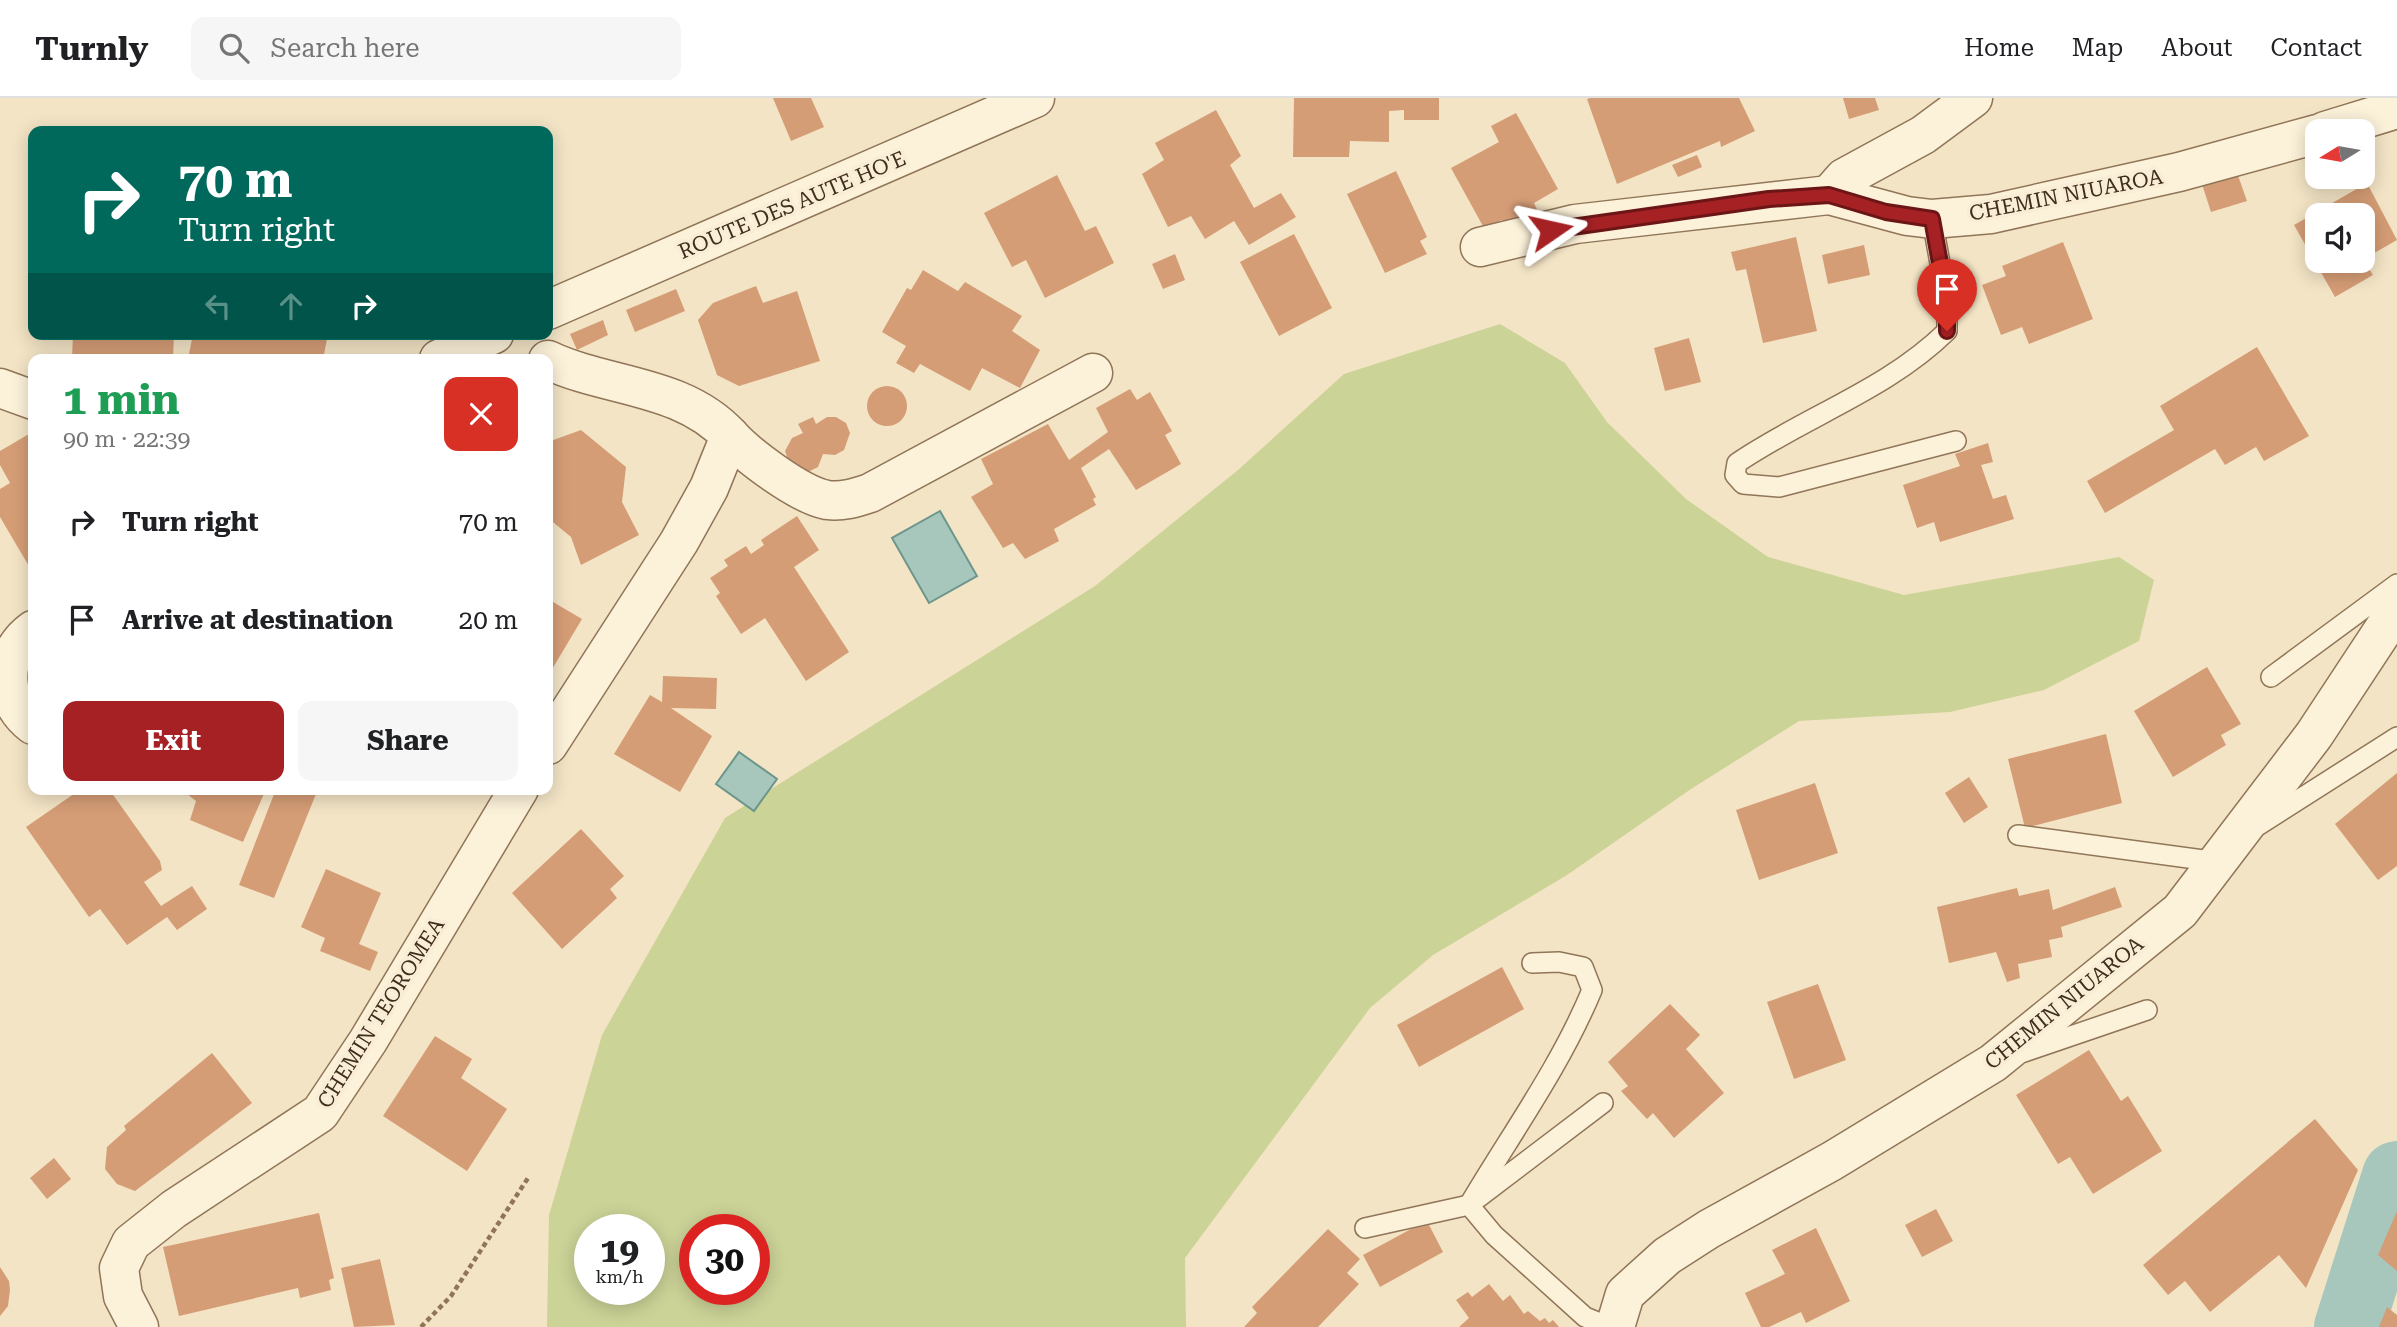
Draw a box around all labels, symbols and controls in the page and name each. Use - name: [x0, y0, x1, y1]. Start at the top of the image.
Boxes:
- search box: [191, 17, 681, 80]
- text: Turnly: [35, 29, 149, 68]
- icon: search: [215, 29, 253, 67]
- text: Search here: [271, 33, 419, 63]
- text: Home: [1964, 34, 2034, 62]
- text: Map: [2072, 34, 2123, 62]
- text: About: [2161, 34, 2232, 62]
- text: Contact: [2270, 34, 2362, 62]
- north arrow: [2305, 119, 2375, 189]
- map controls: [2305, 119, 2375, 273]
- street label: ROUTE DES AUTE HO'E: [675, 146, 909, 264]
- text: 70 m: [178, 152, 293, 209]
- icon: right: [63, 154, 154, 245]
- street label: CHEMIN NIUAROA: [1967, 164, 2165, 226]
- position arrow: [1514, 193, 1588, 267]
- button: sound: [2305, 203, 2375, 273]
- text: Turn right: [178, 211, 335, 249]
- pin: [1917, 259, 1977, 331]
- icon: arrive: [1928, 270, 1966, 308]
- icon: left: [199, 287, 237, 325]
- icon: ahead: [272, 287, 310, 325]
- icon: right: [345, 287, 383, 325]
- text: 1 min: [63, 375, 180, 424]
- button: close: [444, 377, 518, 451]
- text: 90 m · 22:39: [63, 426, 190, 453]
- icon: right: [63, 503, 101, 541]
- text: Turn right: [122, 507, 258, 537]
- text: 70 m: [459, 507, 518, 537]
- icon: arrive: [63, 601, 101, 639]
- text: Arrive at destination: [122, 605, 393, 635]
- text: 20 m: [459, 605, 518, 635]
- button: Exit: [63, 701, 284, 781]
- button: Share: [298, 701, 518, 781]
- street label: CHEMIN TEOROMEA: [313, 913, 449, 1112]
- street label: CHEMIN NIUAROA: [1980, 932, 2148, 1074]
- speed limit sign: 30: [679, 1214, 770, 1305]
- text: 19: [600, 1230, 639, 1271]
- text: km/h: [595, 1266, 644, 1287]

